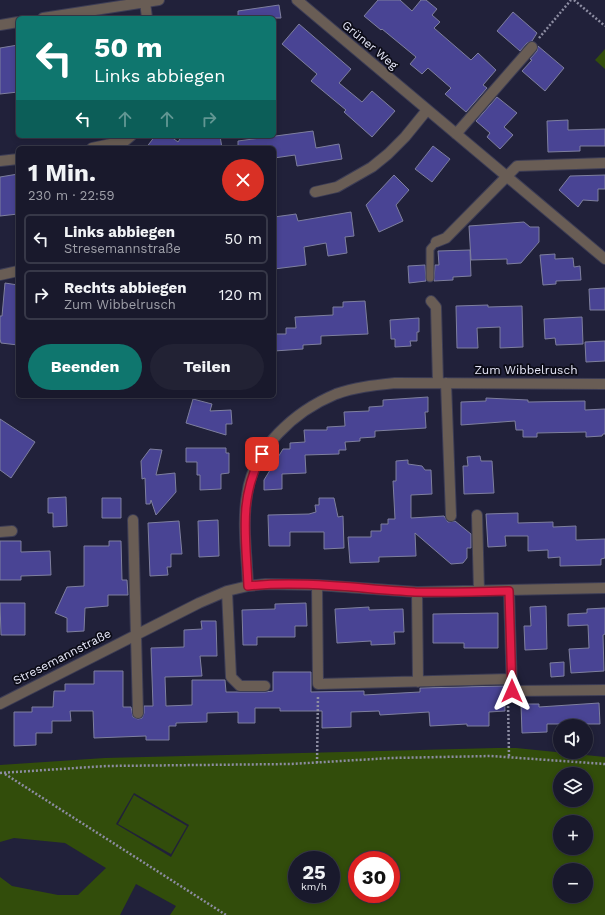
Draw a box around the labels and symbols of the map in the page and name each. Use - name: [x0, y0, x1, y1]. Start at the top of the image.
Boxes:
- street label: Grüner Weg: [339, 18, 401, 73]
- street label: Zum Wibbelrusch: [474, 363, 578, 377]
- pin: [245, 437, 279, 471]
- street label: Stresemannstraße: [11, 626, 113, 688]
- position arrow: [491, 670, 533, 712]
- speed limit sign: 30: [348, 851, 400, 903]

